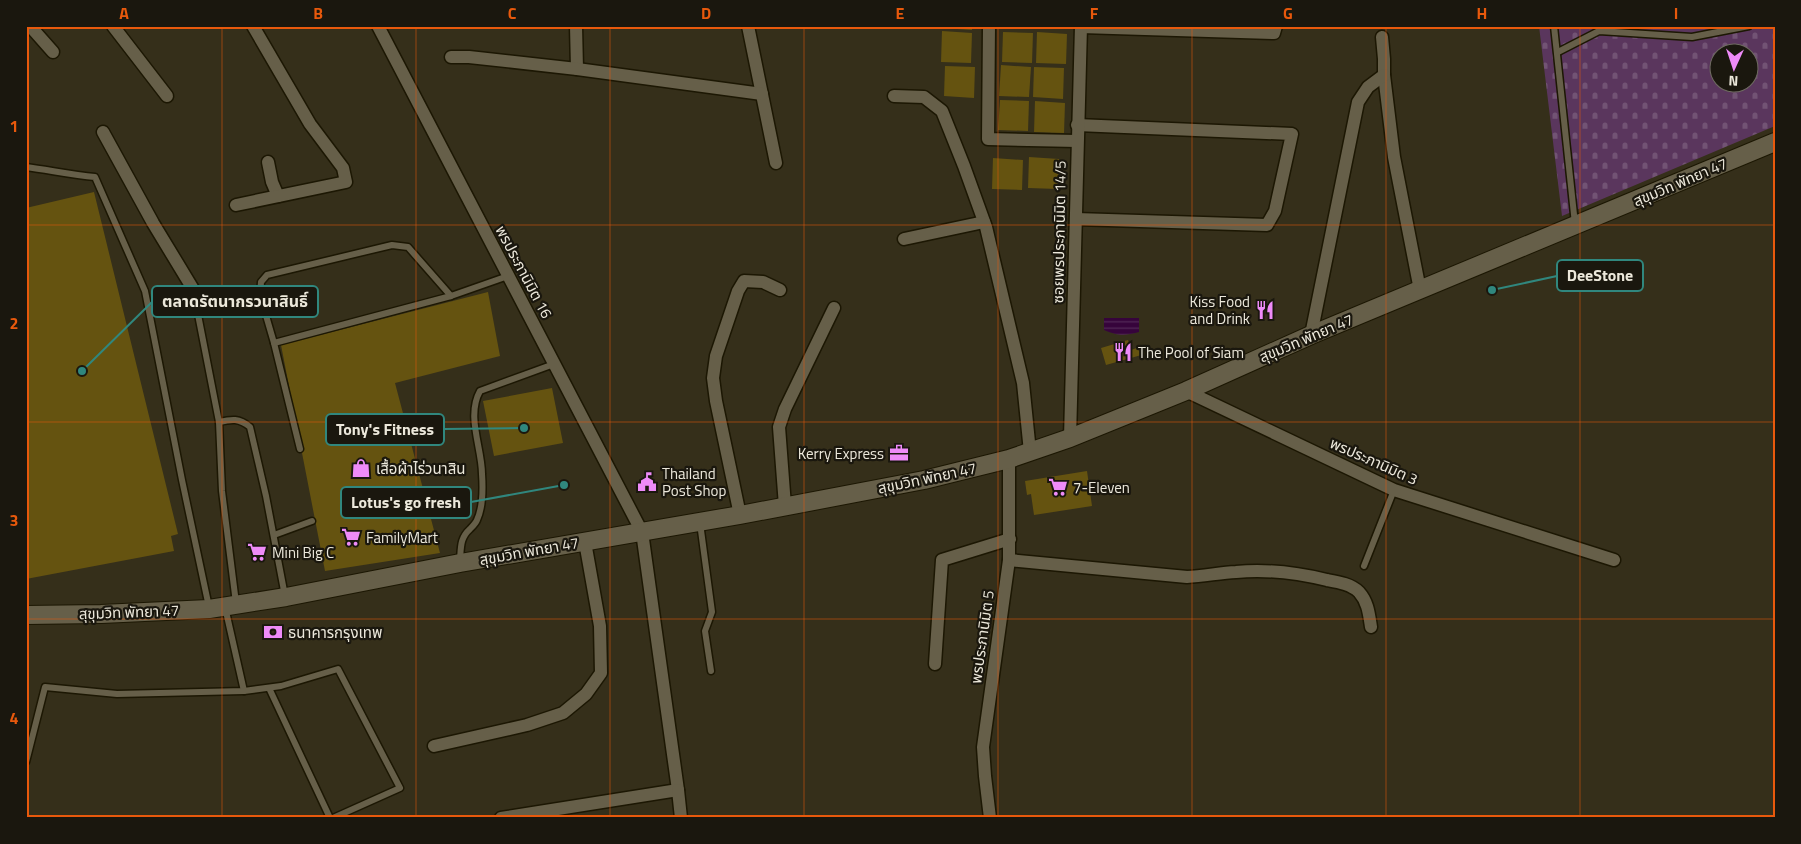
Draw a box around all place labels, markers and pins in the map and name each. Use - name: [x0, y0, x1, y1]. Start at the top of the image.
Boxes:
- callout: DeeStone: [1557, 260, 1643, 291]
- callout: ตลาดรัตนากรวนาสินธิ์: [152, 286, 318, 317]
- place label: Kiss Food and Drink: [1190, 290, 1250, 330]
- restaurant icon: Kiss Food and Drink: [1254, 299, 1276, 321]
- restaurant icon: The Pool of Siam: [1112, 341, 1134, 363]
- place label: The Pool of Siam: [1138, 341, 1244, 364]
- callout: Tony's Fitness: [326, 414, 444, 445]
- place label: Kerry Express: [798, 442, 884, 465]
- office icon: Kerry Express: [888, 442, 910, 464]
- shop icon: เสื้อผ้าไร่วนาสิน: [350, 457, 372, 479]
- place label: เสื้อผ้าไร่วนาสิน: [376, 457, 465, 480]
- place label: Thailand Post Shop: [662, 462, 726, 502]
- public building icon: Thailand Post Shop: [636, 471, 658, 493]
- supermarket icon: 7-Eleven: [1047, 476, 1069, 498]
- place label: 7-Eleven: [1073, 476, 1130, 499]
- callout: Lotus's go fresh: [341, 487, 471, 518]
- supermarket icon: FamilyMart: [340, 526, 362, 548]
- place label: FamilyMart: [366, 526, 439, 549]
- supermarket icon: Mini Big C: [246, 541, 268, 563]
- place label: Mini Big C: [272, 541, 334, 564]
- bank icon: ธนาคารกรุงเทพ: [262, 621, 284, 643]
- place label: ธนาคารกรุงเทพ: [288, 621, 382, 644]

